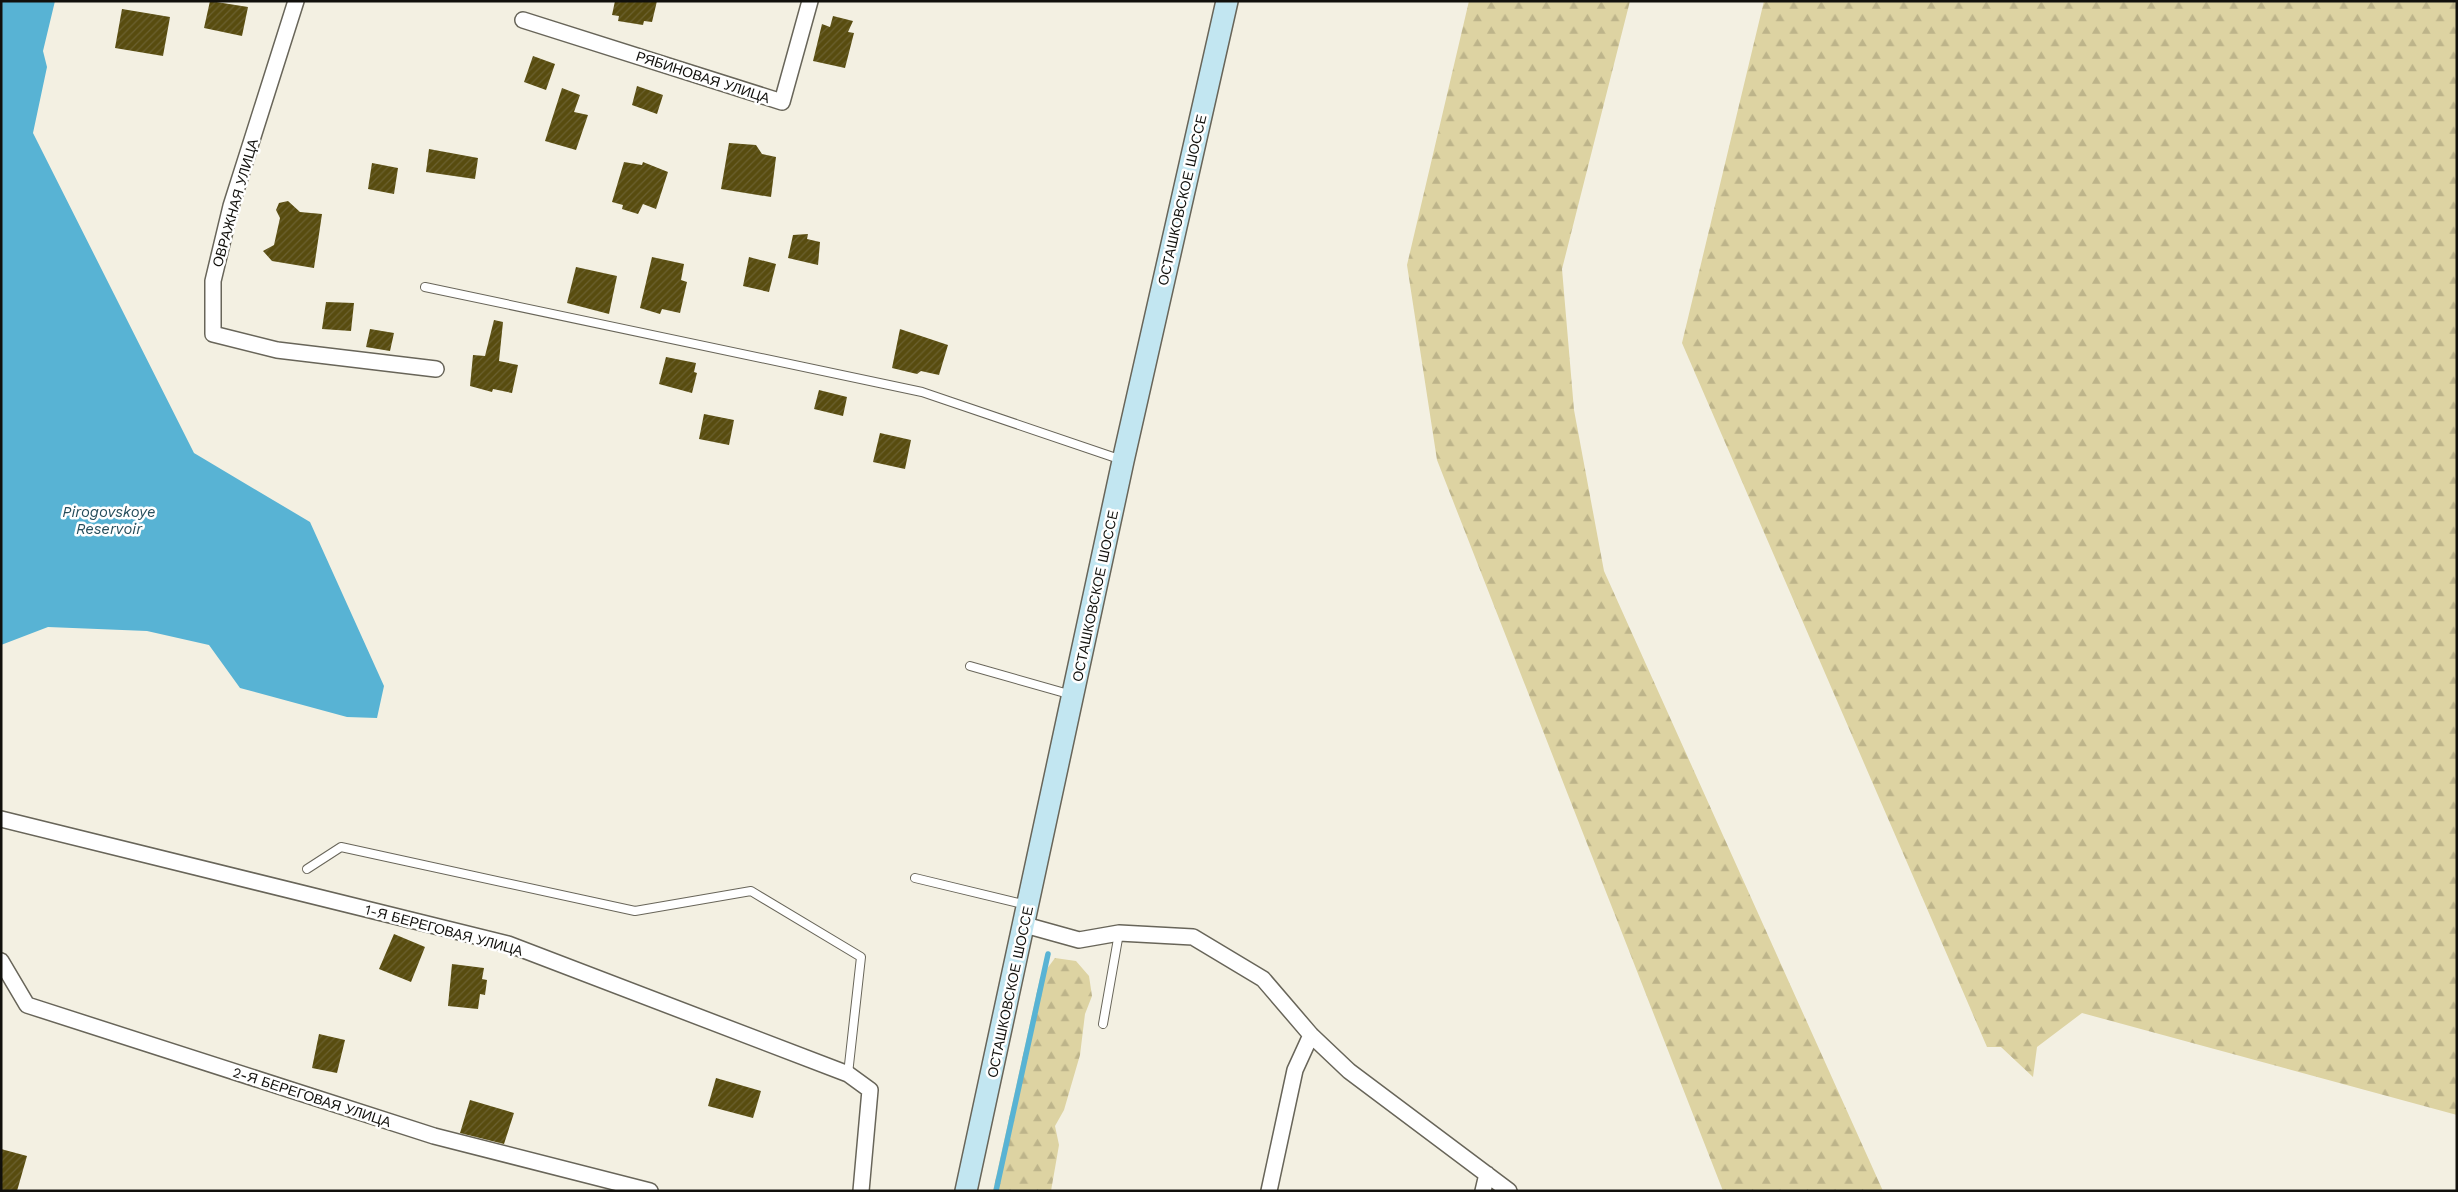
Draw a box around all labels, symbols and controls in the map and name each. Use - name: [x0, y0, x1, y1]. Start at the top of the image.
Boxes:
- street label: РЯБИНОВАЯ УЛИЦА: [634, 48, 773, 106]
- street label: ОСТАШКОВСКОЕ ШОССЕ: [1155, 113, 1209, 287]
- street label: ОВРАЖНАЯ УЛИЦА: [209, 136, 261, 269]
- water label: Pirogovskoye Reservoir: [62, 503, 156, 538]
- street label: ОСТАШКОВСКОЕ ШОССЕ: [1069, 509, 1121, 683]
- street label: 1-Я БЕРЕГОВАЯ УЛИЦА: [363, 901, 525, 959]
- street label: ОСТАШКОВСКОЕ ШОССЕ: [984, 905, 1036, 1079]
- street label: 2-Я БЕРЕГОВАЯ УЛИЦА: [231, 1064, 394, 1130]

